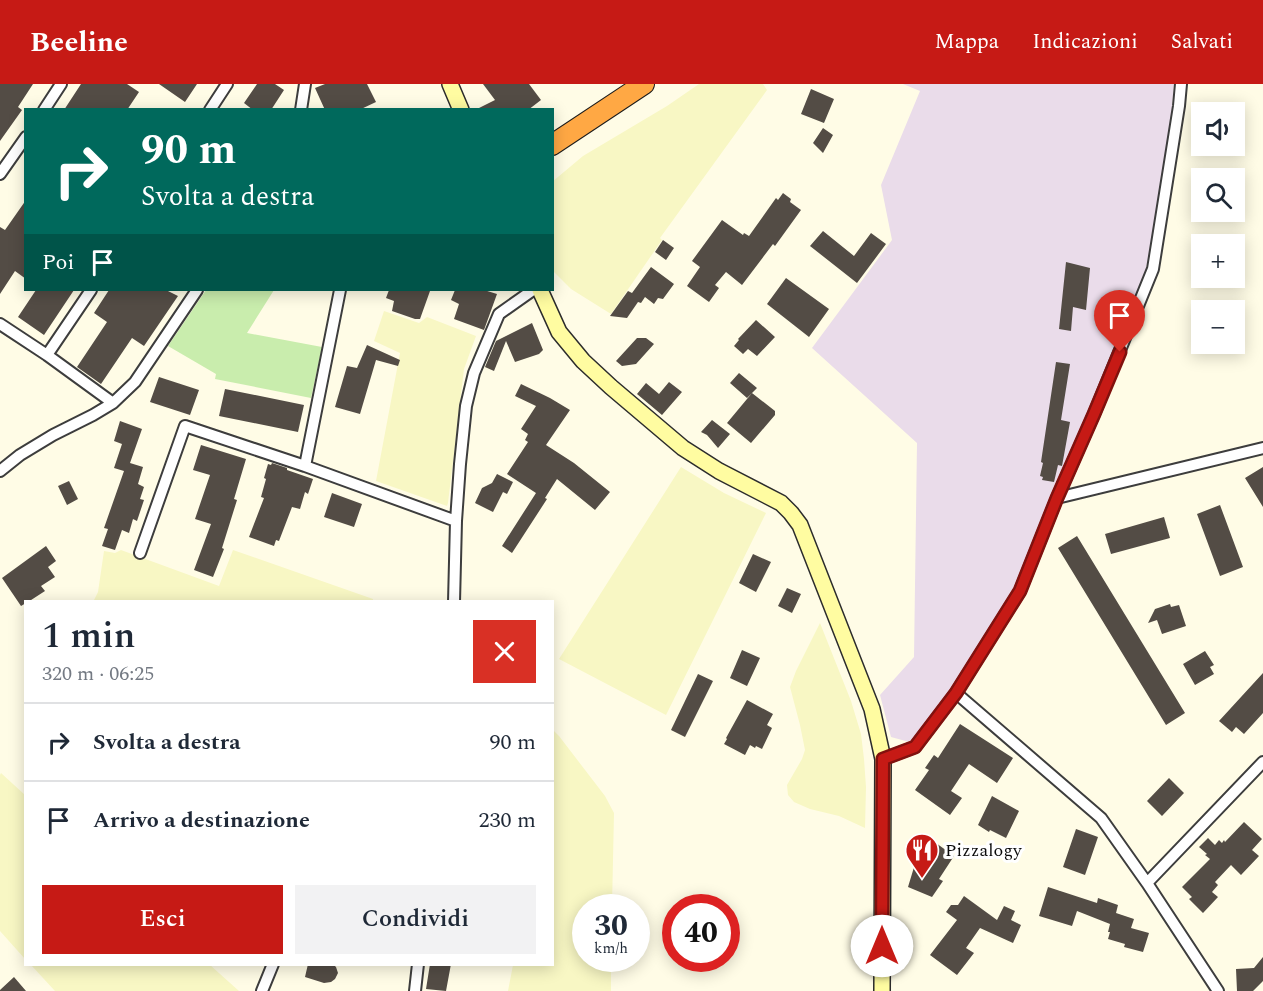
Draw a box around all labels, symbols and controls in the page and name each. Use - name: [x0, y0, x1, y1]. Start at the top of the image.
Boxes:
- text: Beeline: [30, 21, 128, 64]
- text: Mappa: [935, 26, 999, 58]
- text: Indicazioni: [1032, 26, 1138, 58]
- text: Salvati: [1171, 26, 1233, 58]
- map controls: [1191, 102, 1245, 354]
- button: sound: [1191, 102, 1245, 156]
- text: 90 m: [141, 119, 236, 182]
- icon: right: [42, 132, 120, 210]
- button: search: [1191, 168, 1245, 222]
- text: Svolta a destra: [141, 176, 314, 218]
- button: +: [1191, 234, 1245, 288]
- text: Poi: [42, 246, 74, 279]
- icon: arrive: [86, 246, 119, 279]
- pin: [1094, 290, 1145, 352]
- icon: arrive: [1103, 299, 1136, 332]
- button: −: [1191, 300, 1245, 354]
- text: 1 min: [42, 609, 135, 664]
- button: close: [473, 620, 536, 683]
- text: 320 m · 06:25: [42, 659, 154, 689]
- icon: right: [42, 726, 75, 759]
- text: Svolta a destra: [93, 726, 240, 759]
- text: 90 m: [490, 726, 536, 759]
- icon: arrive: [42, 804, 75, 837]
- text: Arrivo a destinazione: [93, 804, 310, 837]
- text: 230 m: [479, 804, 536, 837]
- restaurant icon: Pizzalogy: [904, 832, 940, 879]
- place label: Pizzalogy: [945, 837, 1023, 864]
- button: Esci: [42, 885, 283, 954]
- button: Condividi: [295, 885, 536, 954]
- speed limit sign: 40: [662, 894, 740, 972]
- text: 30: [594, 903, 628, 949]
- position arrow: [850, 914, 914, 978]
- text: km/h: [594, 937, 628, 960]

